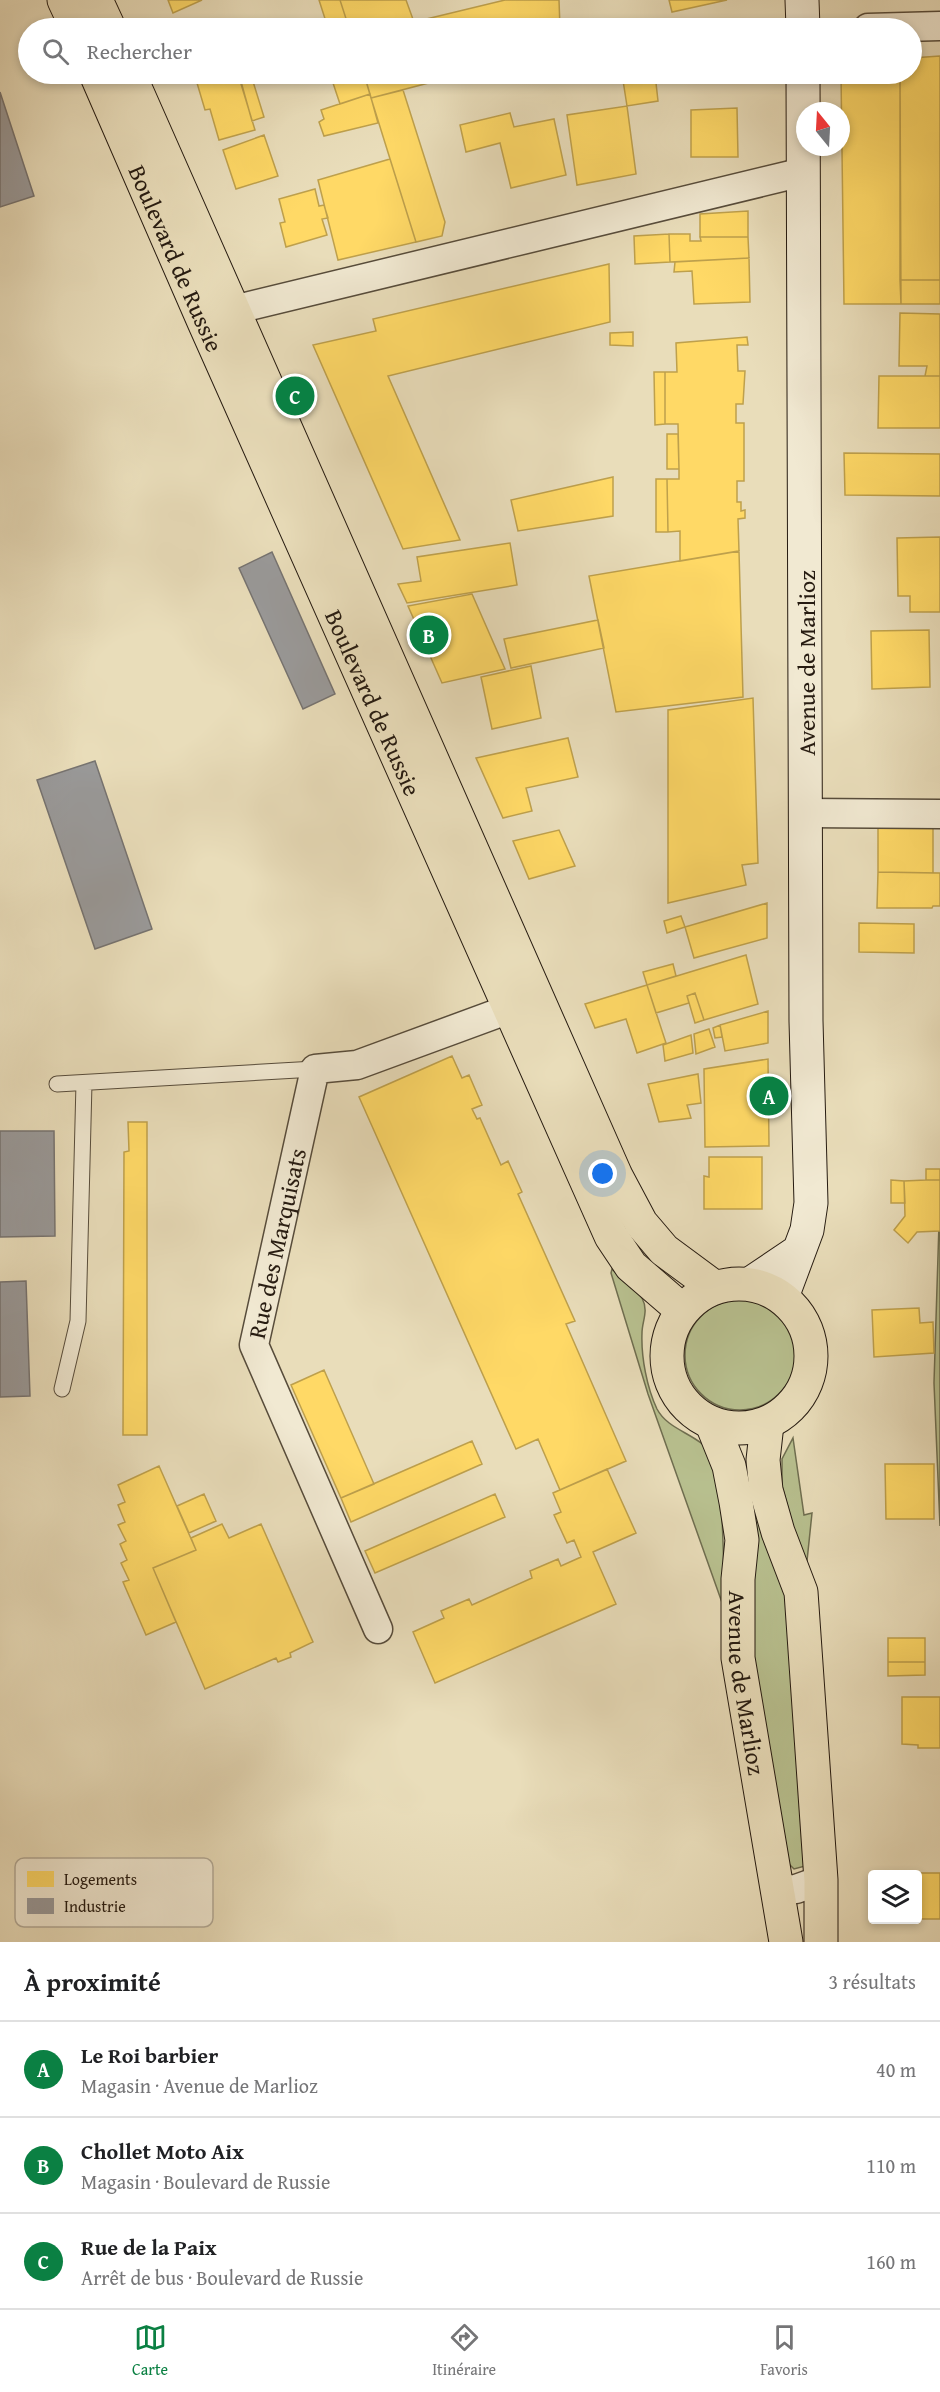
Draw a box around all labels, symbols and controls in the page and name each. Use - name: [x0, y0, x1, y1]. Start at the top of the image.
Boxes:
- search box: [18, 18, 922, 84]
- icon: search: [39, 35, 72, 68]
- text: Rechercher: [87, 35, 192, 67]
- north arrow: [796, 102, 850, 156]
- street label: Boulevard de Russie: [120, 159, 233, 357]
- pin: C: [276, 374, 314, 418]
- street label: Avenue de Marlioz: [789, 570, 824, 756]
- street label: Boulevard de Russie: [317, 604, 430, 801]
- pin: B: [410, 612, 448, 658]
- pin: A: [750, 1074, 788, 1118]
- street label: Rue des Marquisats: [238, 1145, 315, 1342]
- your location: [588, 1159, 617, 1188]
- street label: Avenue de Marlioz: [720, 1591, 775, 1777]
- legend: [15, 1858, 213, 1927]
- text: Logements: [64, 1867, 137, 1891]
- map controls: [868, 1870, 922, 1924]
- button: layers: [868, 1870, 922, 1924]
- text: Industrie: [64, 1894, 126, 1918]
- text: À proximité: [24, 1962, 161, 2001]
- text: 3 résultats: [828, 1967, 916, 1996]
- text: Le Roi barbier: [81, 2039, 218, 2071]
- text: A: [37, 2055, 50, 2084]
- text: 40 m: [876, 2055, 916, 2084]
- text: Magasin · Avenue de Marlioz: [81, 2071, 318, 2100]
- text: Chollet Moto Aix: [81, 2135, 244, 2167]
- text: B: [37, 2151, 50, 2180]
- text: 110 m: [866, 2151, 916, 2180]
- text: Magasin · Boulevard de Russie: [81, 2167, 330, 2196]
- text: Rue de la Paix: [81, 2231, 217, 2263]
- text: C: [38, 2247, 49, 2276]
- text: 160 m: [866, 2247, 916, 2276]
- text: Arrêt de bus · Boulevard de Russie: [81, 2263, 363, 2292]
- tab: Carte: [132, 2321, 168, 2381]
- tab: Itinéraire: [432, 2321, 496, 2381]
- tab: Favoris: [760, 2321, 808, 2381]

